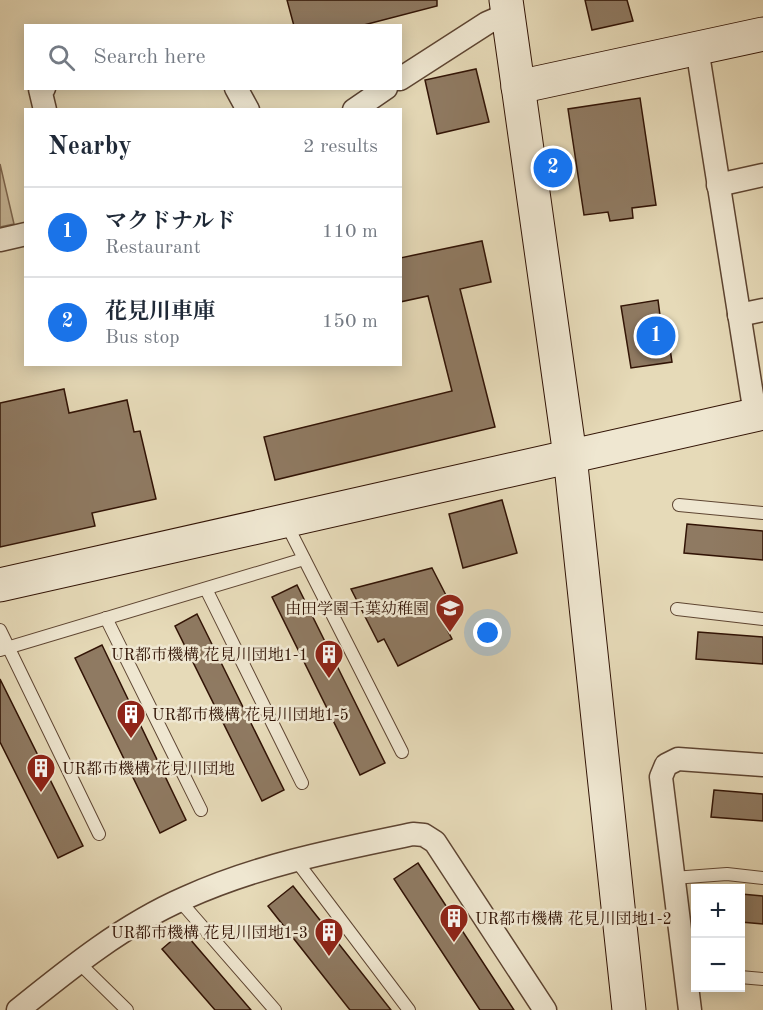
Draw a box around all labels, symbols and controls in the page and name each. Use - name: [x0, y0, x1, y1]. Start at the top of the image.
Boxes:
- search box: [24, 24, 402, 90]
- icon: search: [45, 41, 78, 74]
- text: Search here: [93, 46, 206, 68]
- text: Nearby: [48, 134, 132, 160]
- text: 2 results: [303, 137, 378, 157]
- pin: 2: [534, 146, 572, 190]
- text: マクドナルド: [105, 211, 236, 233]
- text: 1: [62, 222, 73, 242]
- text: 110 m: [322, 222, 378, 242]
- text: Restaurant: [105, 238, 201, 258]
- text: 花見川車庫: [105, 301, 215, 323]
- text: 2: [62, 312, 73, 332]
- text: 150 m: [322, 312, 378, 332]
- pin: 1: [636, 314, 676, 358]
- text: Bus stop: [105, 328, 180, 348]
- school or university icon: 由田学園千葉幼稚園: [434, 592, 466, 634]
- place label: 由田学園千葉幼稚園: [285, 600, 429, 618]
- your location: [473, 618, 502, 647]
- building icon: UR都市機構 花見川団地1-1: [313, 638, 345, 680]
- place label: UR都市機構 花見川団地1-1: [111, 646, 308, 664]
- building icon: UR都市機構 花見川団地1-5: [115, 698, 147, 740]
- place label: UR都市機構 花見川団地1-5: [152, 706, 349, 724]
- building icon: UR都市機構 花見川団地: [25, 752, 57, 794]
- place label: UR都市機構 花見川団地: [62, 760, 234, 778]
- map controls: [691, 884, 745, 992]
- button: +: [691, 884, 745, 938]
- building icon: UR都市機構 花見川団地1-2: [438, 902, 470, 944]
- place label: UR都市機構 花見川団地1-2: [475, 910, 672, 928]
- building icon: UR都市機構 花見川団地1-3: [313, 916, 345, 958]
- place label: UR都市機構 花見川団地1-3: [111, 924, 308, 942]
- button: −: [691, 938, 745, 992]

